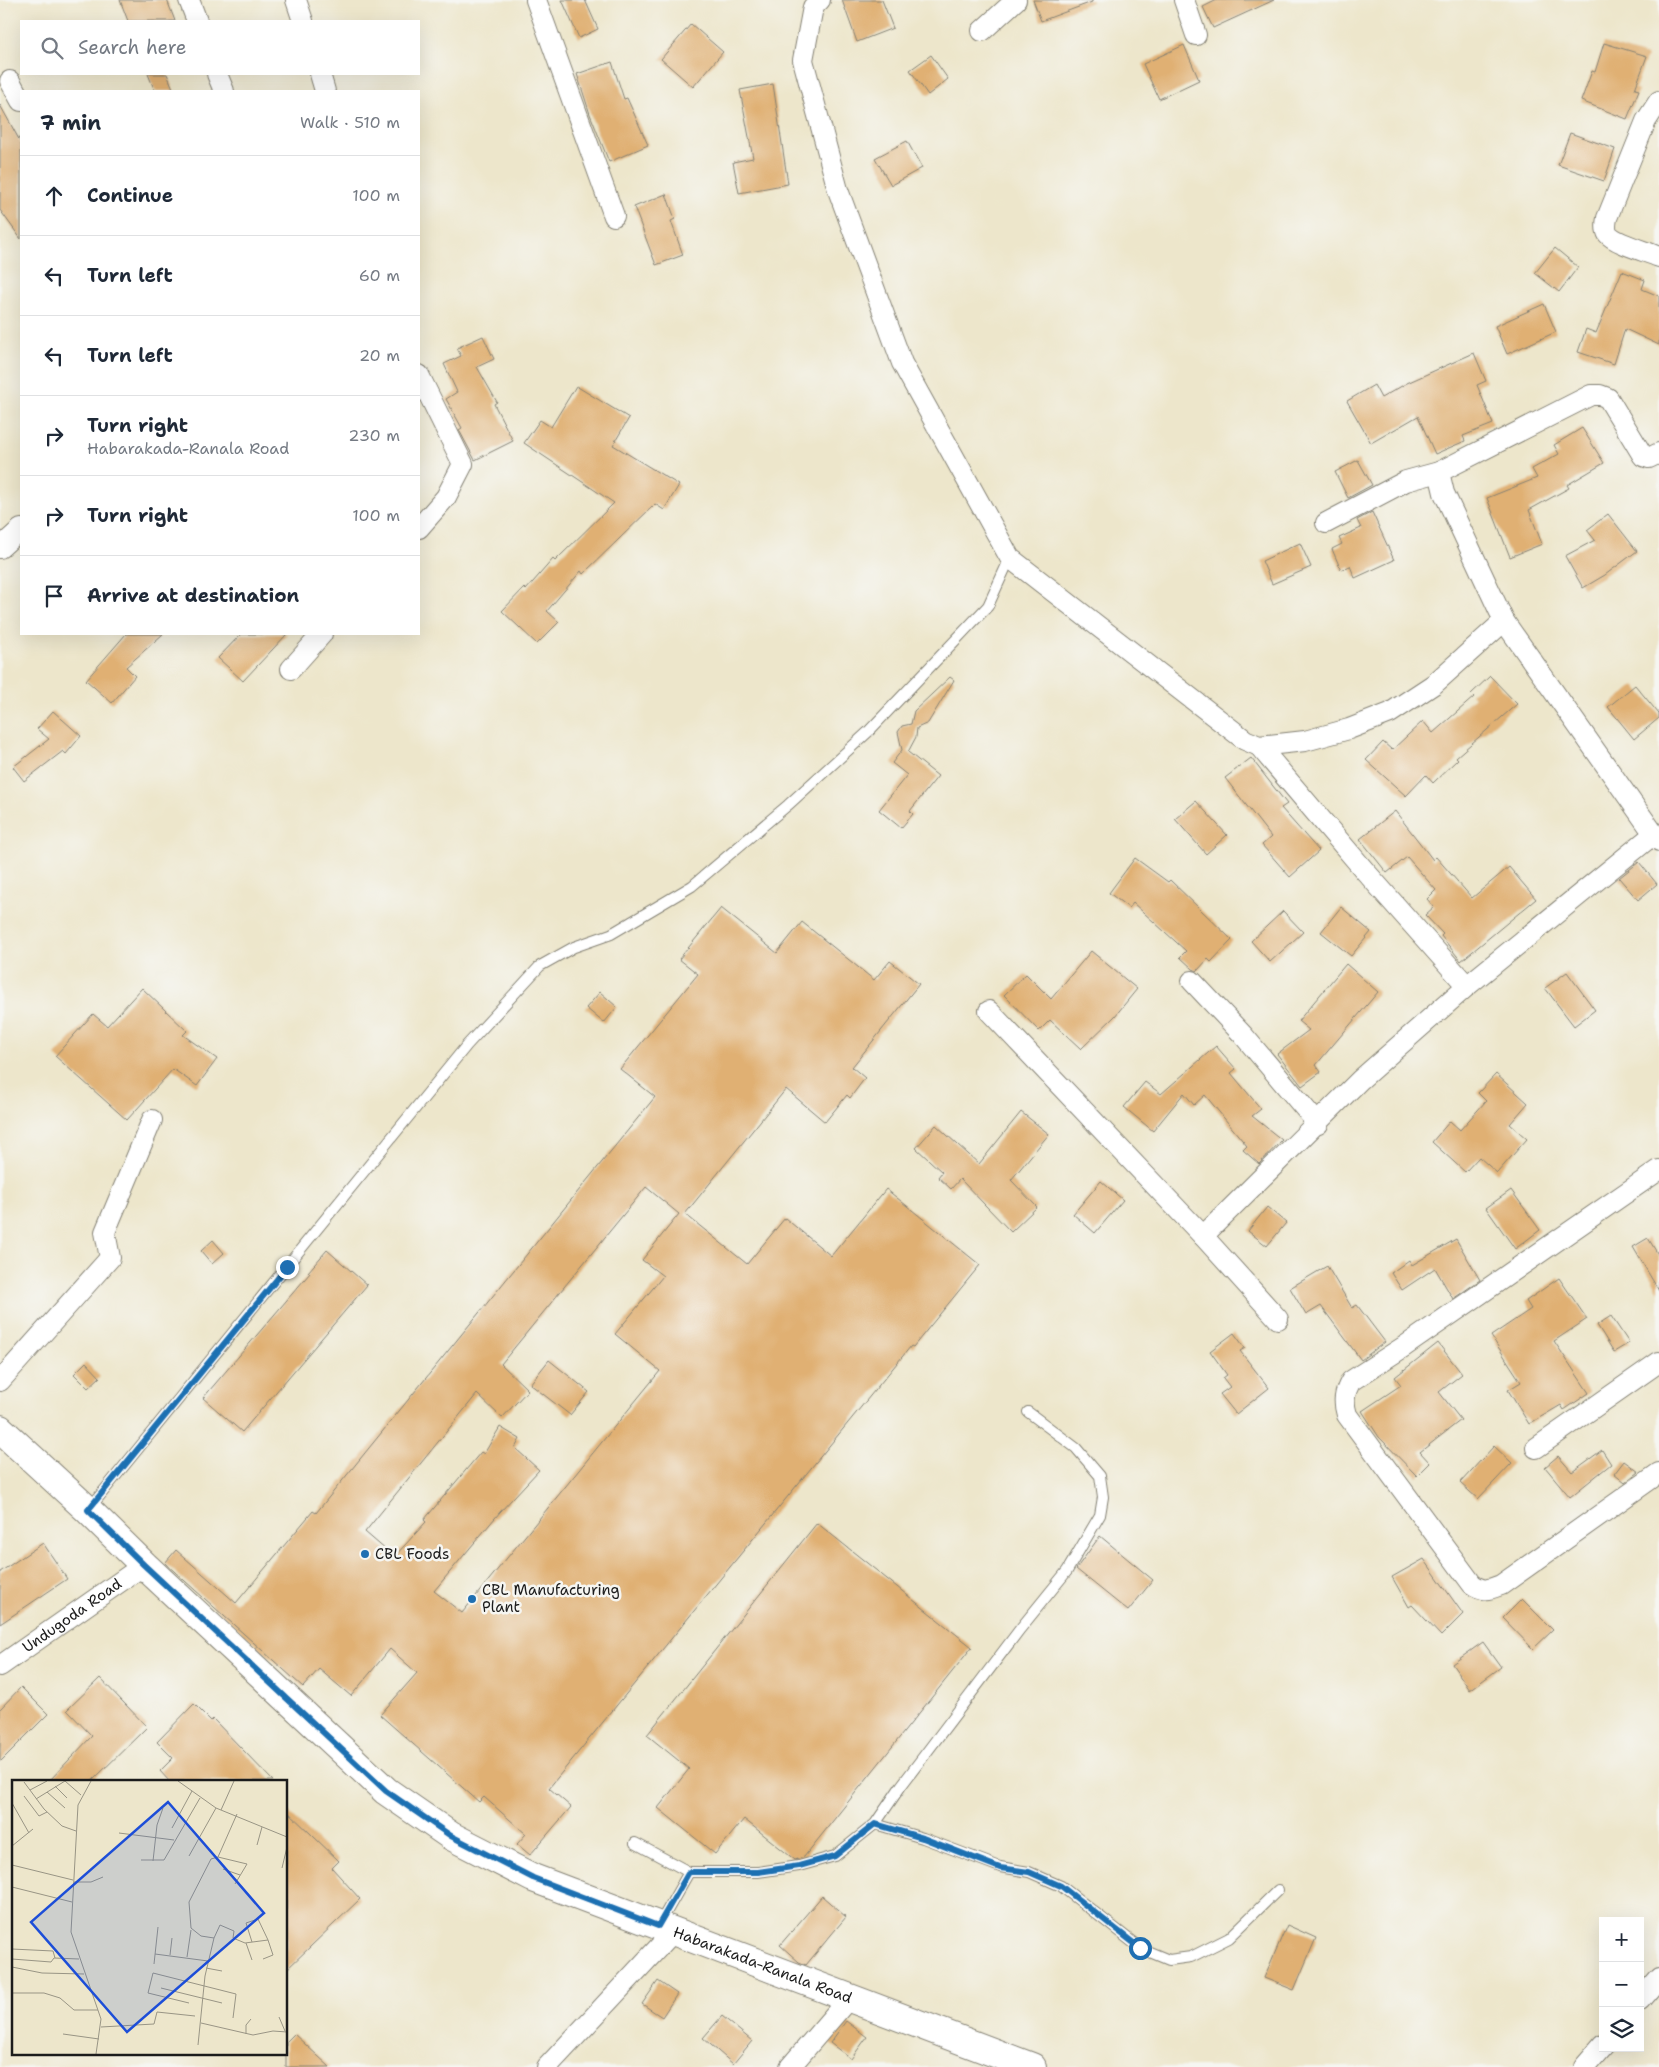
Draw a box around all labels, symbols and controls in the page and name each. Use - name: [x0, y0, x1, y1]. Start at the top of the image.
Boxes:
- search box: [20, 20, 420, 75]
- icon: search: [38, 34, 66, 62]
- text: Search here: [78, 35, 187, 60]
- text: 7 min: [40, 109, 101, 137]
- text: Walk · 510 m: [300, 112, 400, 133]
- icon: ahead: [40, 182, 68, 210]
- text: Continue: [87, 183, 173, 208]
- text: 100 m: [352, 185, 400, 206]
- icon: left: [40, 262, 68, 290]
- text: Turn left: [87, 263, 173, 288]
- text: 60 m: [359, 265, 400, 286]
- icon: left: [40, 342, 68, 370]
- text: Turn left: [87, 343, 173, 368]
- text: 20 m: [359, 345, 400, 366]
- text: Turn right: [87, 413, 188, 438]
- icon: right: [40, 422, 68, 450]
- text: 230 m: [348, 425, 400, 446]
- text: Habarakada-Ranala Road: [87, 438, 289, 459]
- icon: right: [40, 502, 68, 530]
- text: Turn right: [87, 503, 188, 528]
- text: 100 m: [352, 505, 400, 526]
- icon: arrive: [40, 582, 68, 610]
- text: Arrive at destination: [87, 583, 299, 608]
- route end: [276, 1256, 299, 1279]
- place label: CBL Foods: [375, 1544, 449, 1564]
- marker: CBL Foods: [359, 1548, 371, 1560]
- street label: Undugoda Road: [18, 1573, 126, 1657]
- place label: CBL Manufacturing Plant: [482, 1580, 620, 1617]
- marker: CBL Manufacturing Plant: [466, 1593, 478, 1605]
- inset map: [12, 1780, 288, 2054]
- map controls: [1599, 1917, 1644, 2052]
- button: +: [1599, 1917, 1644, 1962]
- street label: Habarakada-Ranala Road: [670, 1922, 855, 2008]
- route start: [1129, 1937, 1152, 1960]
- button: −: [1599, 1962, 1644, 2007]
- button: layers: [1599, 2007, 1644, 2052]

